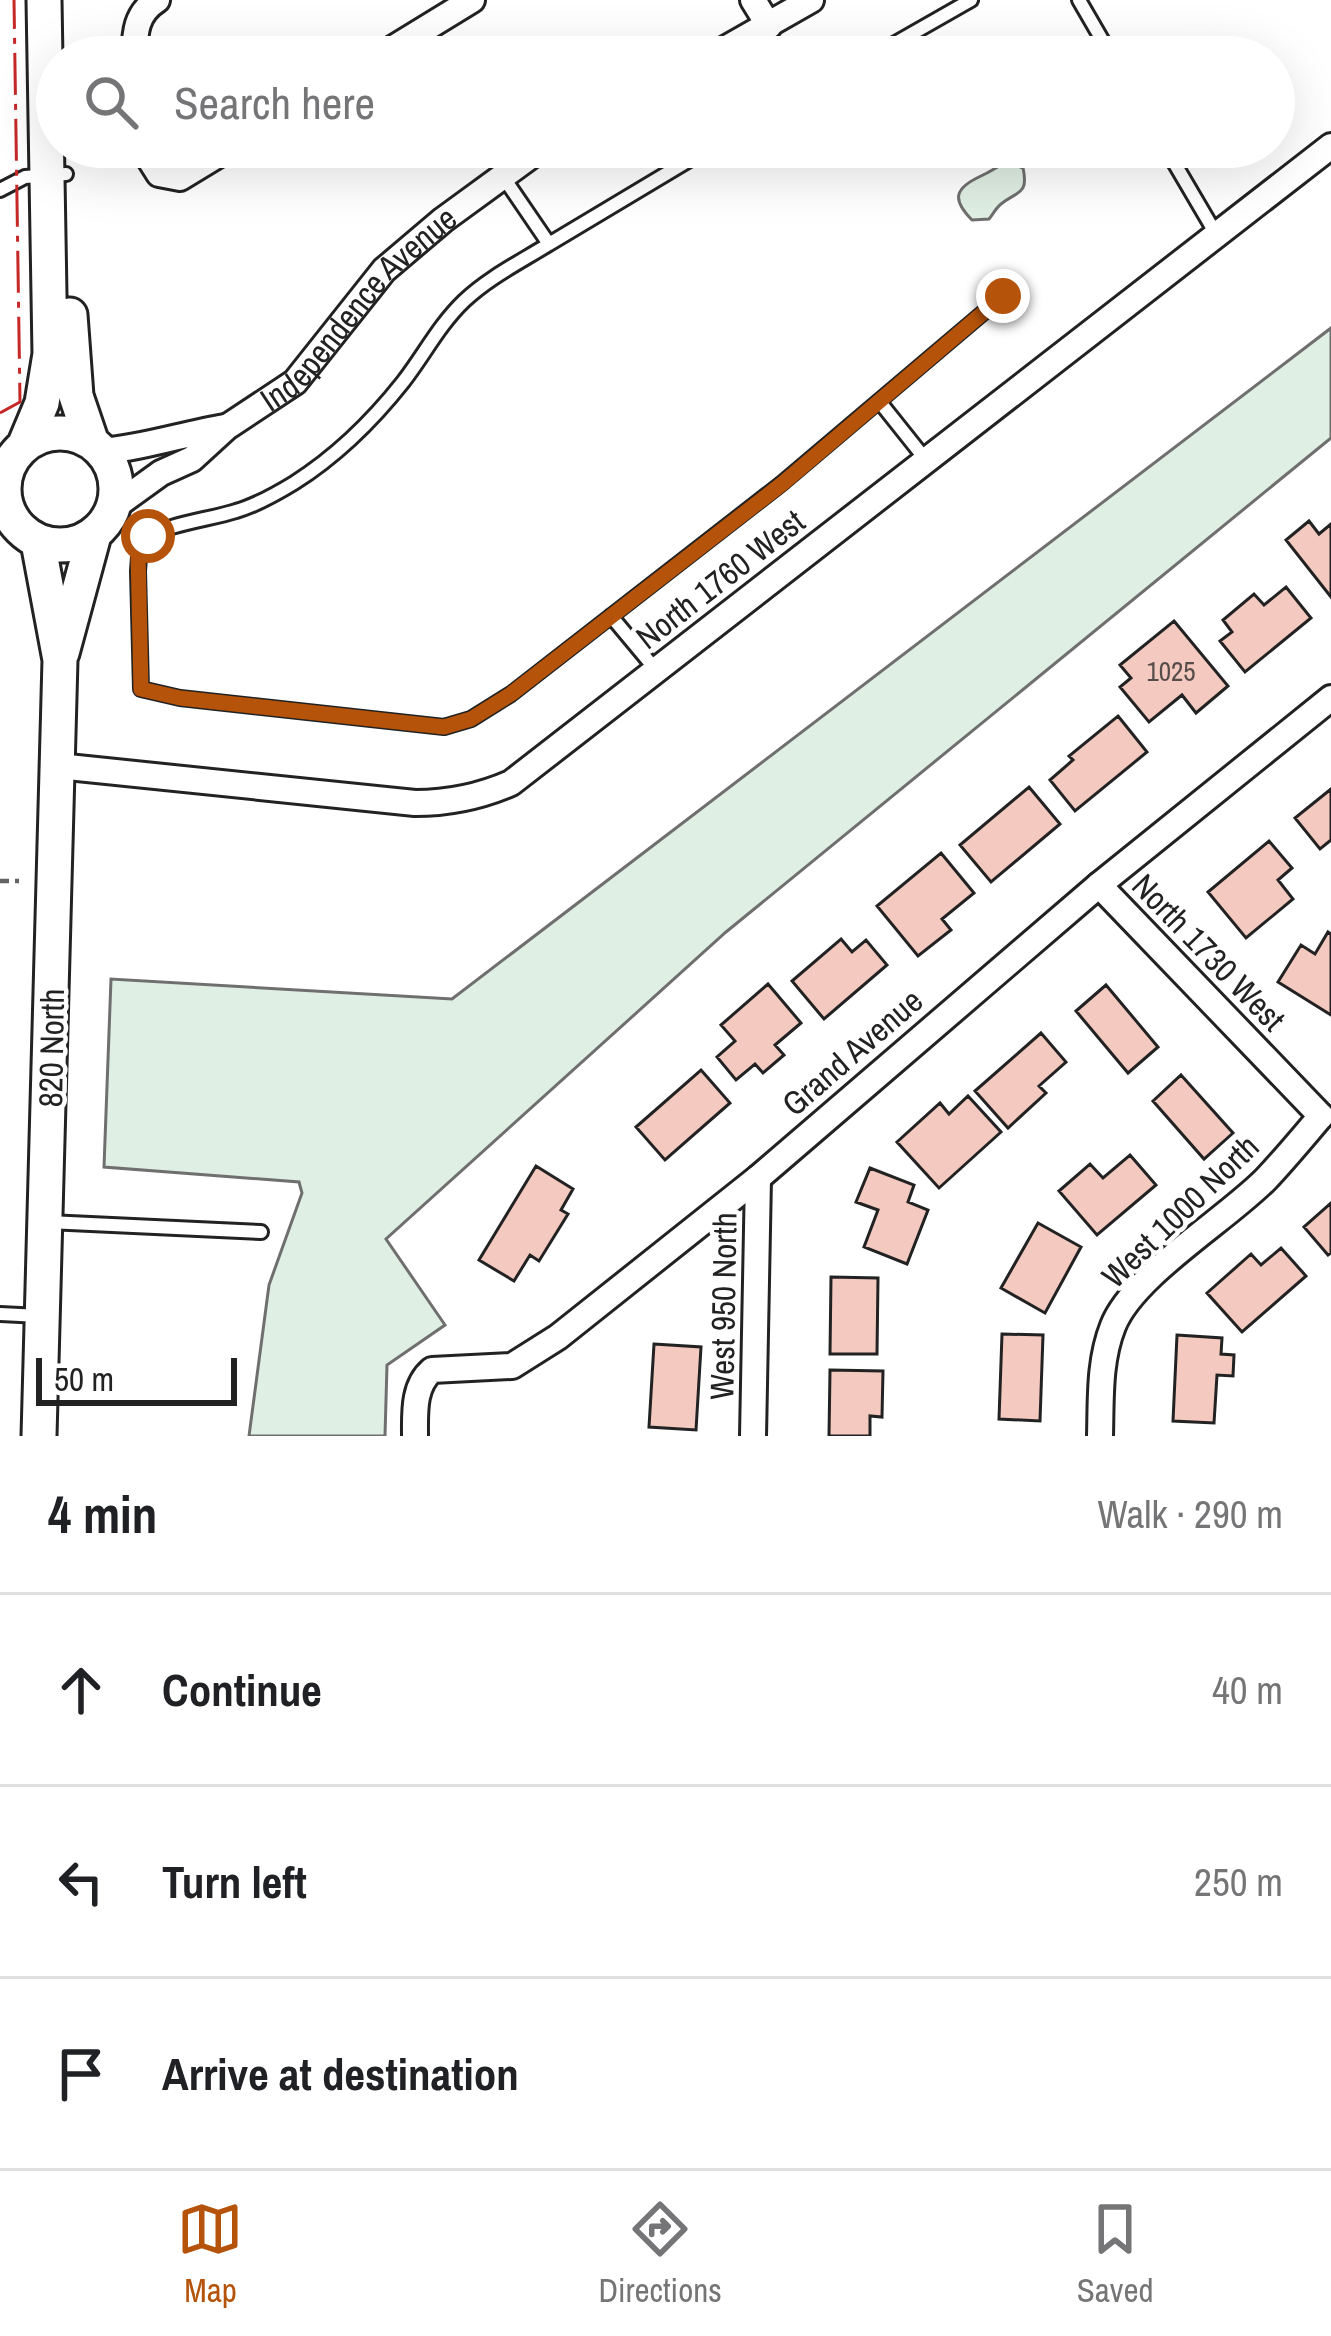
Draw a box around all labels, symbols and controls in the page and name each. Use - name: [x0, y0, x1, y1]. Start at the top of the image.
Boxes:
- search box: [36, 36, 1295, 168]
- icon: search: [78, 69, 144, 135]
- text: Search here: [174, 72, 375, 133]
- street label: Independence Avenue: [252, 196, 465, 421]
- route end: [976, 269, 1030, 323]
- street label: North 1760 West: [627, 499, 813, 659]
- route start: [121, 509, 175, 563]
- house number: 1025: [1146, 653, 1196, 689]
- street label: North 1730 West: [1123, 864, 1295, 1040]
- street label: Grand Avenue: [772, 979, 932, 1125]
- street label: 820 North: [28, 988, 74, 1108]
- street label: West 1000 North: [1092, 1125, 1268, 1297]
- street label: West 950 North: [699, 1212, 747, 1400]
- scale bar: [36, 1352, 237, 1405]
- text: 50 m: [54, 1357, 114, 1401]
- text: 4 min: [48, 1480, 157, 1549]
- text: Walk · 290 m: [1098, 1488, 1283, 1540]
- icon: ahead: [48, 1657, 114, 1723]
- text: Continue: [162, 1659, 322, 1720]
- text: 40 m: [1212, 1664, 1283, 1716]
- icon: left: [48, 1849, 114, 1915]
- text: Turn left: [162, 1851, 307, 1912]
- text: 250 m: [1194, 1856, 1283, 1908]
- icon: arrive: [48, 2041, 114, 2107]
- text: Arrive at destination: [162, 2043, 519, 2104]
- tab: Map: [177, 2196, 243, 2312]
- tab: Directions: [598, 2196, 722, 2312]
- tab: Saved: [1077, 2196, 1153, 2312]

